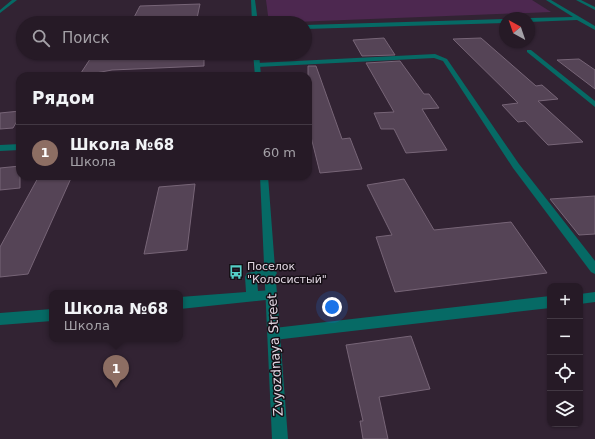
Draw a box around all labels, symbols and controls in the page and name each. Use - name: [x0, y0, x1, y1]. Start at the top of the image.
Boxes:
- north arrow: [499, 12, 535, 48]
- search box: [16, 16, 312, 60]
- icon: search: [30, 27, 52, 49]
- text: Поиск: [62, 29, 110, 47]
- text: Рядом: [32, 88, 95, 108]
- text: Школа №68: [70, 136, 174, 154]
- text: 1: [40, 145, 50, 160]
- text: 60 m: [263, 145, 296, 160]
- text: Школа: [70, 154, 116, 169]
- place label: Поселок "Колосистый": [247, 260, 327, 286]
- bus stop icon: Поселок "Колосистый": [228, 264, 244, 280]
- map controls: [547, 283, 583, 427]
- button: +: [547, 283, 583, 319]
- popup: [49, 290, 183, 342]
- street label: Zvyozdnaya Street: [264, 293, 286, 417]
- your location: [322, 297, 342, 317]
- text: Школа №68: [64, 300, 168, 318]
- text: Школа: [64, 318, 110, 333]
- button: −: [547, 319, 583, 355]
- pin: 1: [103, 355, 129, 388]
- button: locate: [547, 355, 583, 391]
- button: layers: [547, 391, 583, 427]

